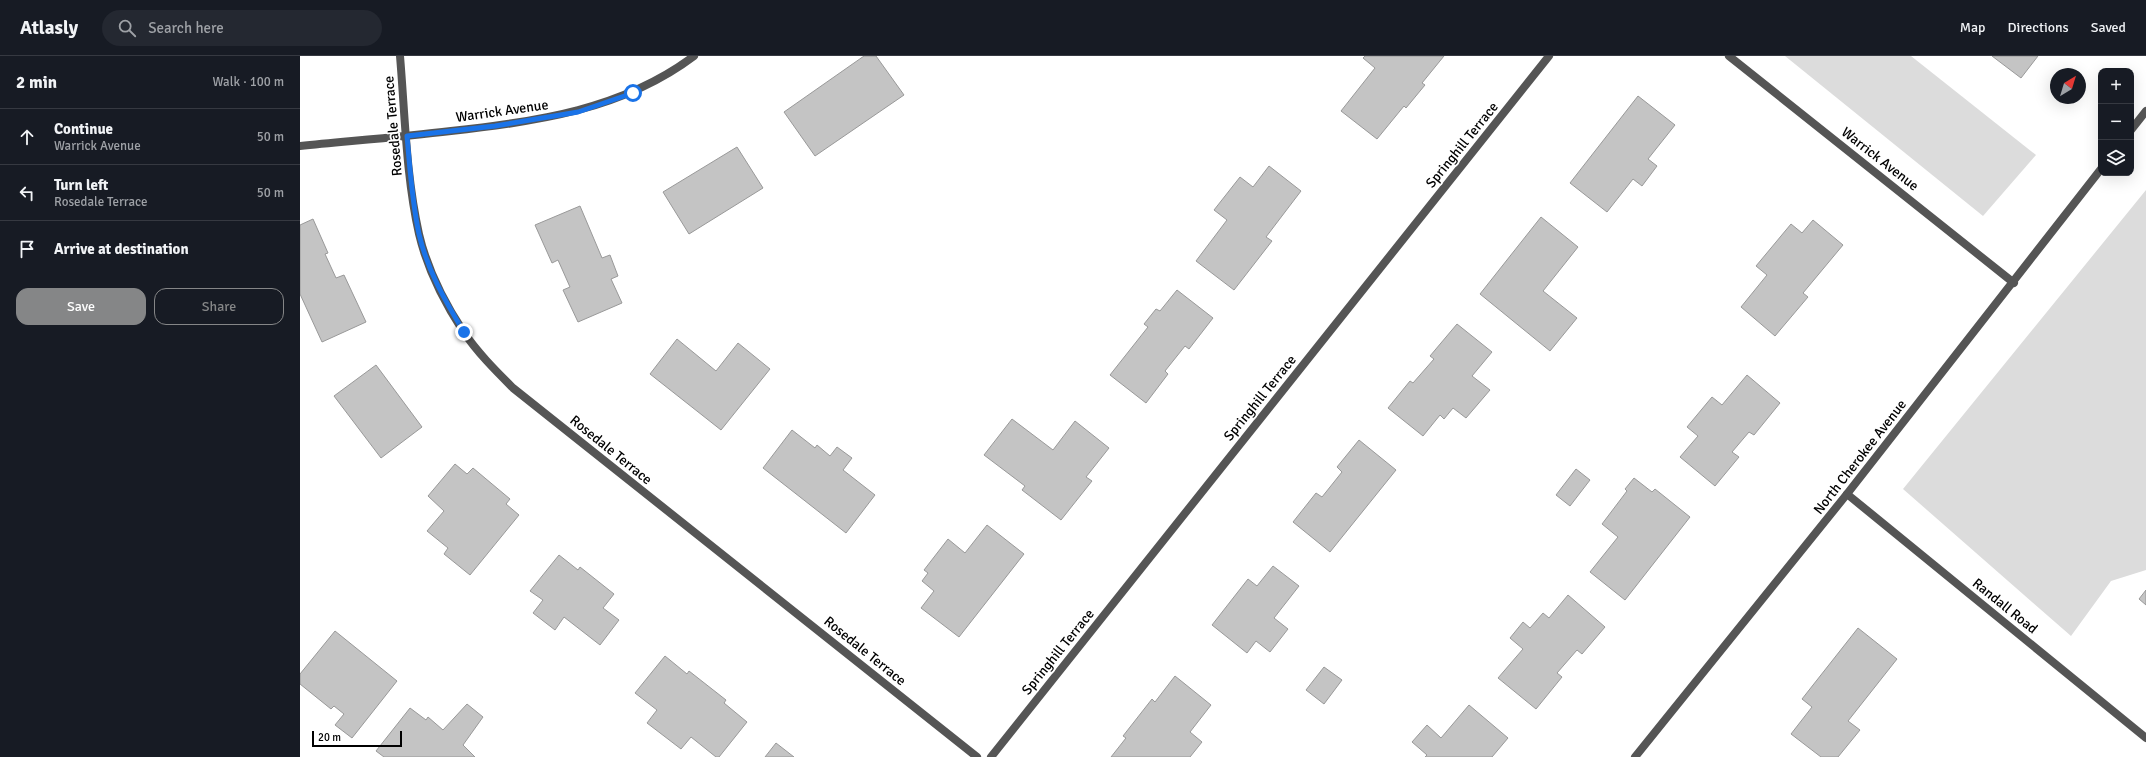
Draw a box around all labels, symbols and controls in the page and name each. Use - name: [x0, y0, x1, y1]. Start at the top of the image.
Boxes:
- search box: [102, 10, 382, 46]
- text: Atlasly: [20, 16, 78, 40]
- icon: search: [116, 17, 138, 39]
- text: Search here: [148, 19, 224, 37]
- text: Map: [1960, 19, 1986, 36]
- text: Directions: [2008, 19, 2069, 36]
- text: Saved: [2091, 19, 2126, 36]
- north arrow: [2050, 68, 2086, 104]
- map controls: [2098, 68, 2134, 176]
- button: +: [2098, 68, 2134, 104]
- text: 2 min: [16, 72, 57, 93]
- text: Walk · 100 m: [213, 74, 284, 90]
- street label: Rosedale Terrace: [380, 75, 406, 177]
- route start: [624, 84, 642, 102]
- street label: Warrick Avenue: [455, 96, 549, 126]
- street label: Springhill Terrace: [1422, 99, 1502, 191]
- button: −: [2098, 104, 2134, 140]
- text: Continue: [54, 120, 113, 138]
- street label: Warrick Avenue: [1838, 124, 1922, 194]
- icon: ahead: [16, 126, 38, 148]
- text: 50 m: [257, 129, 284, 145]
- text: Warrick Avenue: [54, 138, 141, 154]
- button: layers: [2098, 140, 2134, 176]
- text: Turn left: [54, 176, 108, 194]
- icon: left: [16, 182, 38, 204]
- text: 50 m: [257, 185, 284, 201]
- text: Rosedale Terrace: [54, 194, 148, 210]
- icon: arrive: [16, 238, 38, 260]
- text: Arrive at destination: [54, 240, 189, 258]
- button: Save: [16, 288, 146, 325]
- button: Share: [154, 288, 284, 325]
- route end: [455, 323, 473, 341]
- street label: Springhill Terrace: [1220, 352, 1300, 444]
- street label: North Cherokee Avenue: [1810, 396, 1910, 518]
- street label: Rosedale Terrace: [567, 412, 655, 488]
- street label: Randall Road: [1969, 575, 2041, 637]
- street label: Springhill Terrace: [1018, 606, 1098, 698]
- street label: Rosedale Terrace: [821, 613, 909, 689]
- scale bar: [312, 729, 402, 748]
- text: 20 m: [318, 731, 341, 744]

